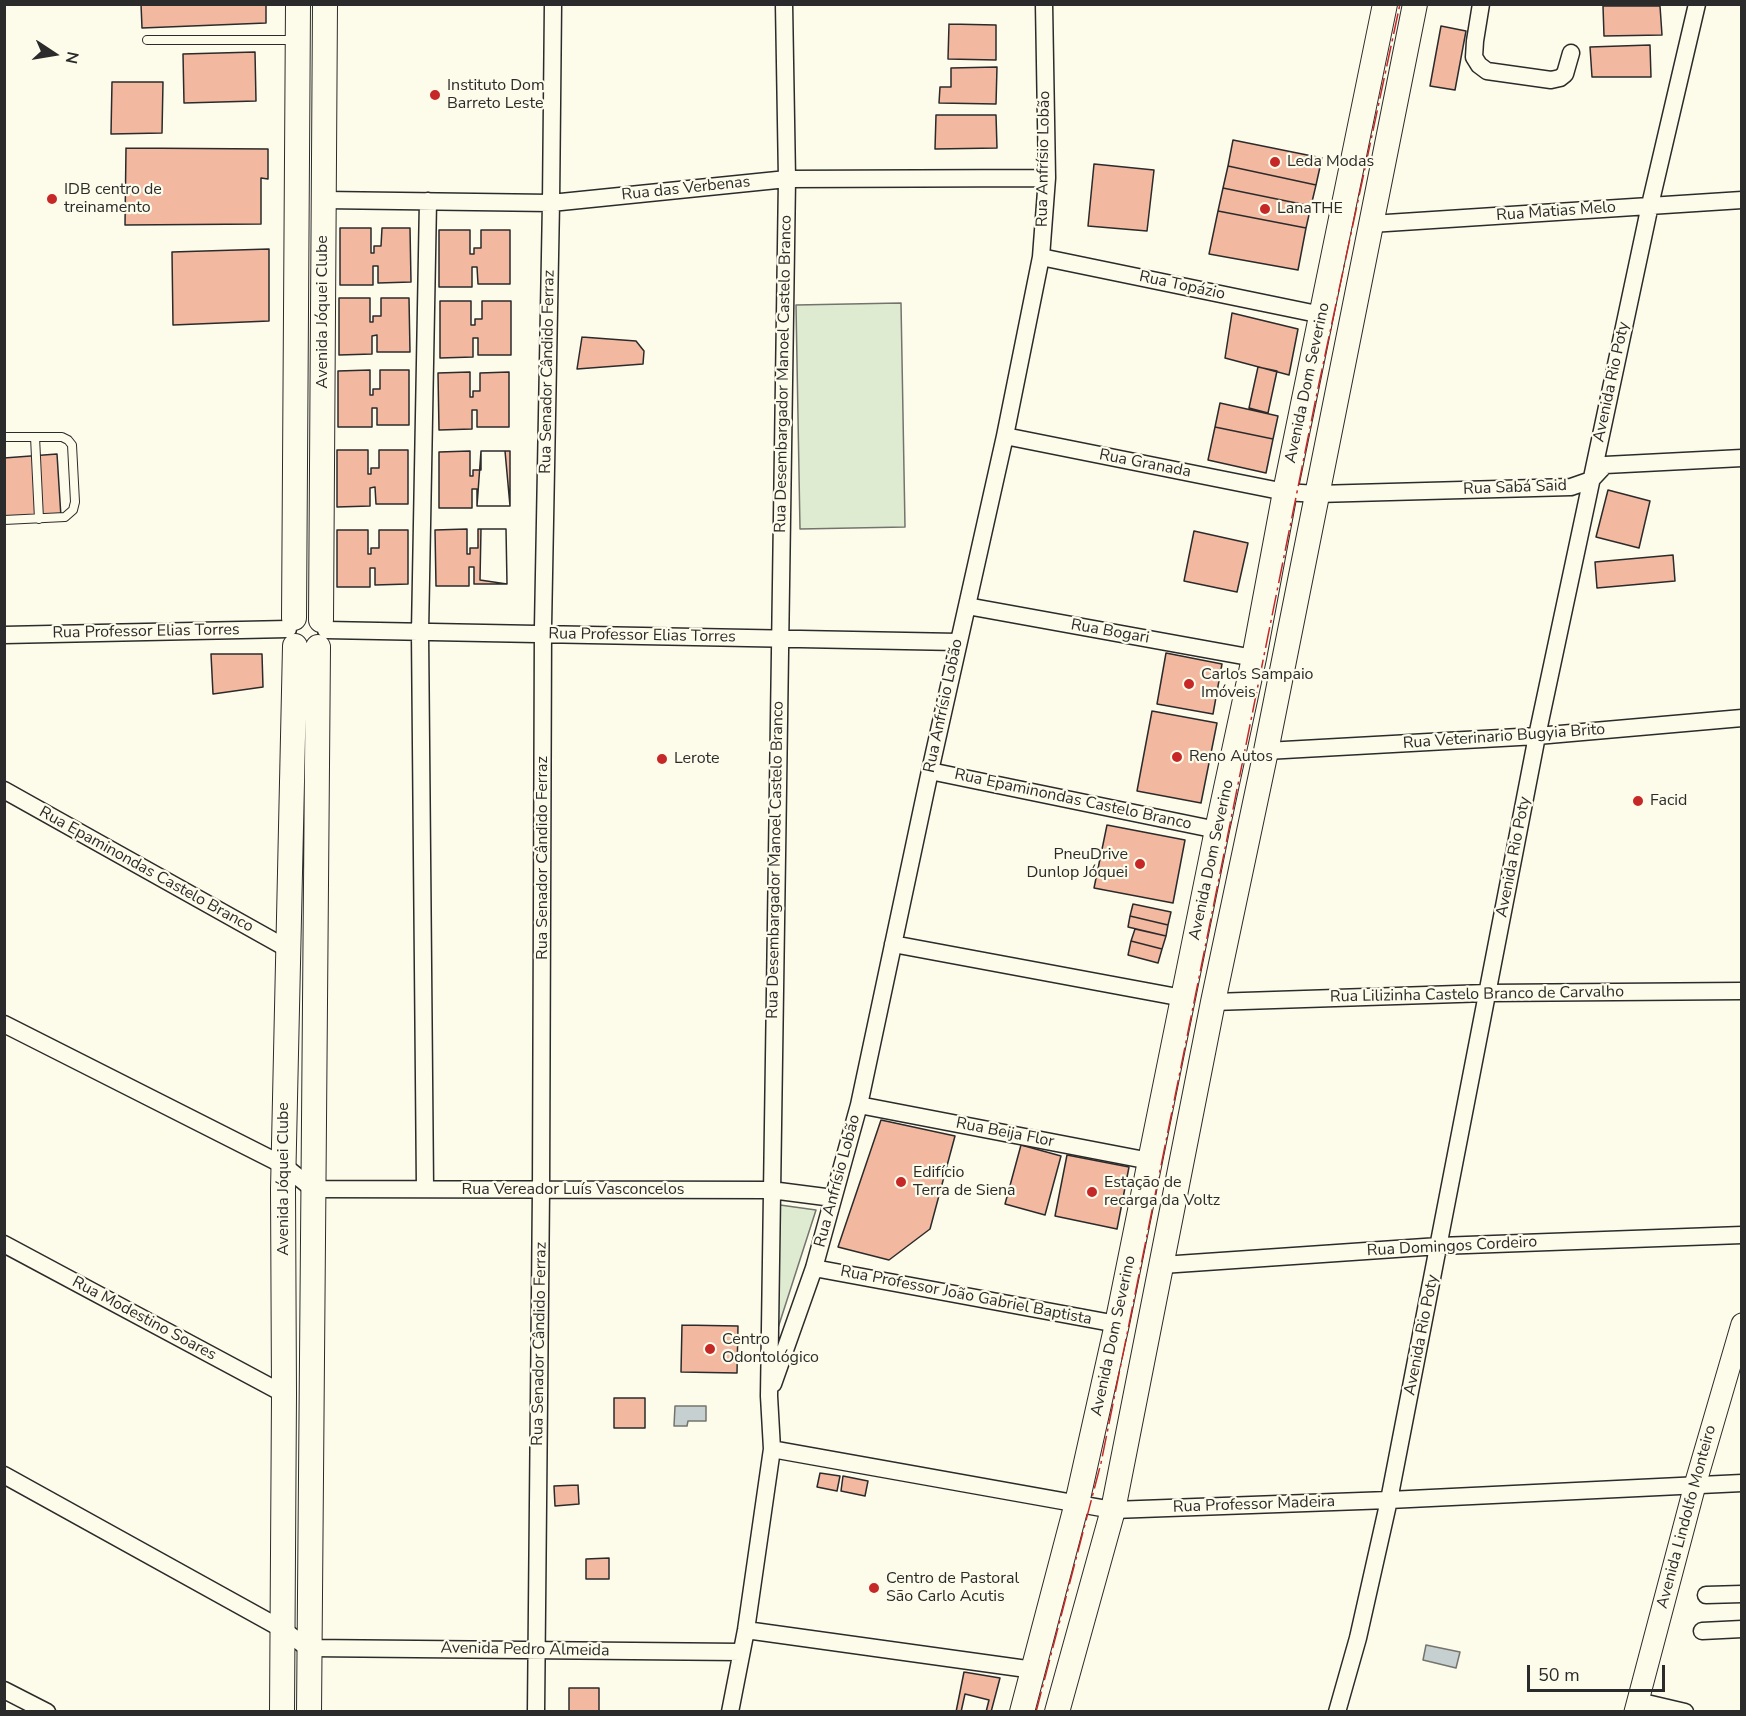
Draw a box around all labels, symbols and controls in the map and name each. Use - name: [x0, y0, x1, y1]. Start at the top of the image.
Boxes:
- north arrow: [24, 24, 84, 84]
- text: N: [60, 50, 84, 66]
- place label: Instituto Dom Barreto Leste: [447, 76, 545, 114]
- marker: Instituto Dom Barreto Leste: [428, 88, 442, 102]
- street label: Rua Anfrísio Lobão: [1033, 91, 1055, 227]
- place label: Leda Modas: [1287, 152, 1374, 172]
- marker: Leda Modas: [1268, 155, 1282, 169]
- street label: Rua das Verbenas: [621, 173, 751, 205]
- place label: IDB centro de treinamento: [64, 180, 162, 218]
- marker: IDB centro de treinamento: [45, 192, 59, 206]
- street label: Rua Matias Melo: [1496, 198, 1616, 226]
- place label: LanaTHE: [1277, 199, 1343, 219]
- marker: LanaTHE: [1258, 202, 1272, 216]
- street label: Rua Desembargador Manoel Castelo Branco: [772, 215, 796, 533]
- street label: Avenida Jóquei Clube: [313, 235, 333, 389]
- street label: Rua Topázio: [1137, 268, 1227, 304]
- street label: Rua Senador Cândido Ferraz: [537, 270, 559, 474]
- street label: Avenida Dom Severino: [1282, 301, 1334, 465]
- street label: Avenida Rio Poty: [1590, 320, 1634, 444]
- street label: Rua Granada: [1097, 446, 1193, 482]
- street label: Rua Sabá Said: [1463, 477, 1567, 499]
- street label: Rua Bogari: [1069, 616, 1151, 648]
- street label: Rua Professor Elias Torres: [52, 621, 240, 643]
- street label: Rua Professor Elias Torres: [548, 625, 736, 647]
- street label: Rua Anfrísio Lobão: [920, 637, 968, 775]
- place label: Carlos Sampaio Imóveis: [1201, 665, 1314, 703]
- marker: Carlos Sampaio Imóveis: [1182, 677, 1196, 691]
- street label: Rua Desembargador Manoel Castelo Branco: [764, 701, 788, 1019]
- street label: Rua Veterinario Bugyia Brito: [1402, 720, 1606, 754]
- place label: Reno Autos: [1189, 747, 1273, 767]
- place label: Lerote: [674, 749, 720, 769]
- marker: Reno Autos: [1170, 750, 1184, 764]
- marker: Lerote: [655, 752, 669, 766]
- street label: Rua Senador Cândido Ferraz: [533, 756, 553, 960]
- street label: Rua Epaminondas Castelo Branco: [953, 765, 1193, 835]
- street label: Avenida Dom Severino: [1186, 778, 1238, 942]
- place label: Facid: [1650, 791, 1687, 811]
- marker: Facid: [1631, 794, 1645, 808]
- street label: Avenida Rio Poty: [1493, 795, 1535, 919]
- street label: Rua Epaminondas Castelo Branco: [36, 803, 256, 937]
- place label: PneuDrive Dunlop Jóquei: [1026, 845, 1128, 883]
- marker: PneuDrive Dunlop Jóquei: [1133, 857, 1147, 871]
- street label: Rua Lilizinha Castelo Branco de Carvalho: [1330, 983, 1624, 1007]
- street label: Avenida Jóquei Clube: [274, 1102, 294, 1256]
- street label: Rua Anfrísio Lobão: [811, 1113, 865, 1249]
- street label: Rua Beija Flor: [954, 1114, 1056, 1152]
- place label: Edifício Terra de Siena: [913, 1163, 1015, 1201]
- place label: Estação de recarga da Voltz: [1104, 1173, 1220, 1211]
- marker: Edifício Terra de Siena: [894, 1175, 908, 1189]
- street label: Rua Vereador Luís Vasconcelos: [461, 1180, 685, 1200]
- marker: Estação de recarga da Voltz: [1085, 1185, 1099, 1199]
- street label: Rua Domingos Cordeiro: [1366, 1233, 1538, 1261]
- street label: Rua Senador Cândido Ferraz: [529, 1242, 551, 1446]
- street label: Avenida Dom Severino: [1088, 1254, 1140, 1418]
- street label: Rua Professor João Gabriel Baptista: [839, 1262, 1093, 1330]
- street label: Rua Modestino Soares: [69, 1273, 219, 1365]
- street label: Avenida Rio Poty: [1401, 1273, 1443, 1397]
- place label: Centro Odontológico: [722, 1330, 819, 1368]
- marker: Centro Odontológico: [703, 1342, 717, 1356]
- street label: Avenida Lindolfo Monteiro: [1653, 1423, 1721, 1611]
- street label: Rua Professor Madeira: [1173, 1493, 1335, 1517]
- place label: Centro de Pastoral São Carlo Acutis: [886, 1569, 1019, 1607]
- marker: Centro de Pastoral São Carlo Acutis: [867, 1581, 881, 1595]
- street label: Avenida Pedro Almeida: [440, 1639, 610, 1661]
- scale bar: [1530, 1653, 1668, 1691]
- text: 50 m: [1538, 1663, 1580, 1687]

